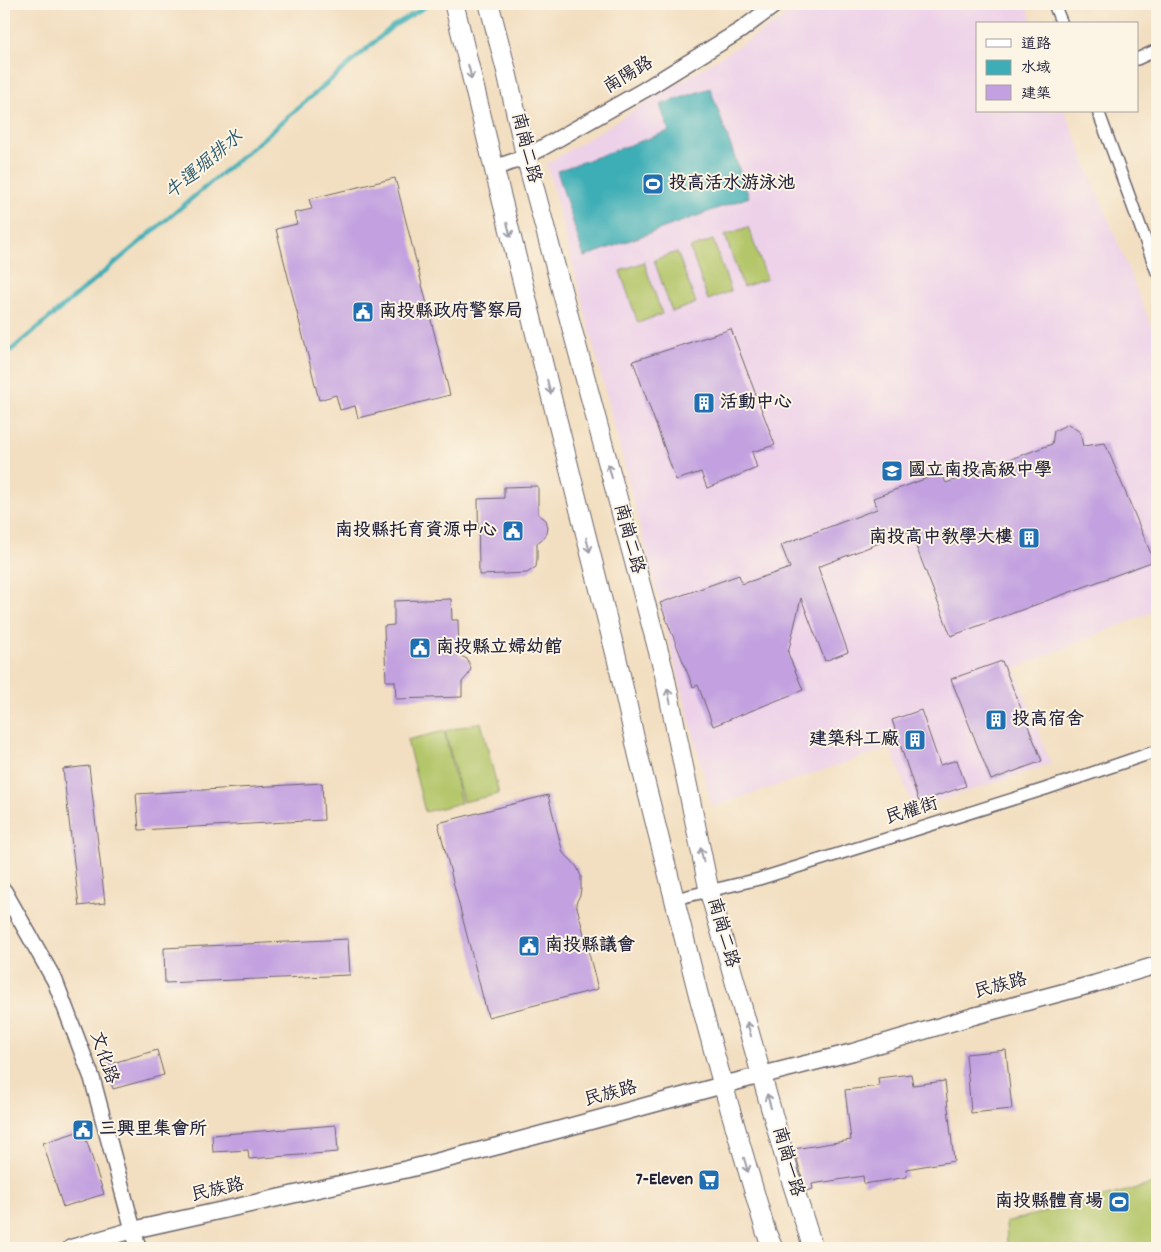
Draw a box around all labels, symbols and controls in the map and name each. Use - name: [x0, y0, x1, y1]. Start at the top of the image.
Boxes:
- legend: [976, 22, 1138, 112]
- text: 道路: [1021, 34, 1051, 56]
- street label: 南陽路: [599, 51, 659, 101]
- text: 水域: [1021, 58, 1051, 80]
- one-way arrow: [466, 63, 475, 79]
- text: 建築: [1021, 84, 1051, 106]
- street label: 南崗二路: [504, 110, 546, 186]
- water label: 牛運堀排水: [160, 124, 251, 207]
- sports icon: 投高活水游泳池: [641, 172, 665, 196]
- place label: 投高活水游泳池: [669, 172, 795, 197]
- one-way arrow: [505, 221, 514, 237]
- public building icon: 南投縣政府警察局: [351, 300, 375, 324]
- place label: 南投縣政府警察局: [379, 300, 523, 325]
- one-way arrow: [545, 379, 554, 395]
- building icon: 活動中心: [692, 391, 716, 415]
- place label: 活動中心: [720, 391, 792, 416]
- school or university icon: 國立南投高級中學: [880, 459, 904, 483]
- place label: 國立南投高級中學: [908, 459, 1052, 484]
- one-way arrow: [605, 464, 615, 480]
- street label: 南崗二路: [607, 501, 649, 577]
- place label: 南投縣托育資源中心: [335, 519, 497, 544]
- public building icon: 南投縣托育資源中心: [501, 519, 525, 543]
- place label: 南投高中教學大樓: [869, 526, 1013, 551]
- building icon: 南投高中教學大樓: [1017, 526, 1041, 550]
- one-way arrow: [584, 536, 594, 552]
- public building icon: 南投縣立婦幼館: [408, 636, 432, 660]
- place label: 南投縣立婦幼館: [436, 636, 562, 661]
- one-way arrow: [664, 688, 673, 704]
- building icon: 投高宿舍: [984, 708, 1008, 732]
- place label: 投高宿舍: [1012, 708, 1084, 733]
- place label: 建築科工廠: [809, 728, 899, 753]
- building icon: 建築科工廠: [903, 728, 927, 752]
- street label: 民權街: [883, 792, 941, 832]
- one-way arrow: [696, 848, 706, 864]
- street label: 南崗二路: [700, 895, 744, 971]
- public building icon: 南投縣議會: [517, 934, 541, 958]
- place label: 南投縣議會: [545, 934, 635, 959]
- street label: 民族路: [972, 968, 1030, 1006]
- one-way arrow: [744, 1021, 753, 1037]
- street label: 文化路: [82, 1028, 124, 1088]
- street label: 民族路: [582, 1076, 640, 1114]
- one-way arrow: [764, 1093, 773, 1109]
- public building icon: 三興里集會所: [71, 1118, 95, 1142]
- place label: 三興里集會所: [99, 1118, 207, 1143]
- street label: 南崗一路: [765, 1124, 809, 1200]
- one-way arrow: [742, 1157, 752, 1173]
- place label: 7-Eleven: [636, 1168, 693, 1193]
- supermarket icon: 7-Eleven: [697, 1168, 721, 1192]
- street label: 民族路: [189, 1173, 247, 1209]
- place label: 南投縣體育場: [995, 1190, 1103, 1215]
- sports icon: 南投縣體育場: [1107, 1190, 1131, 1214]

